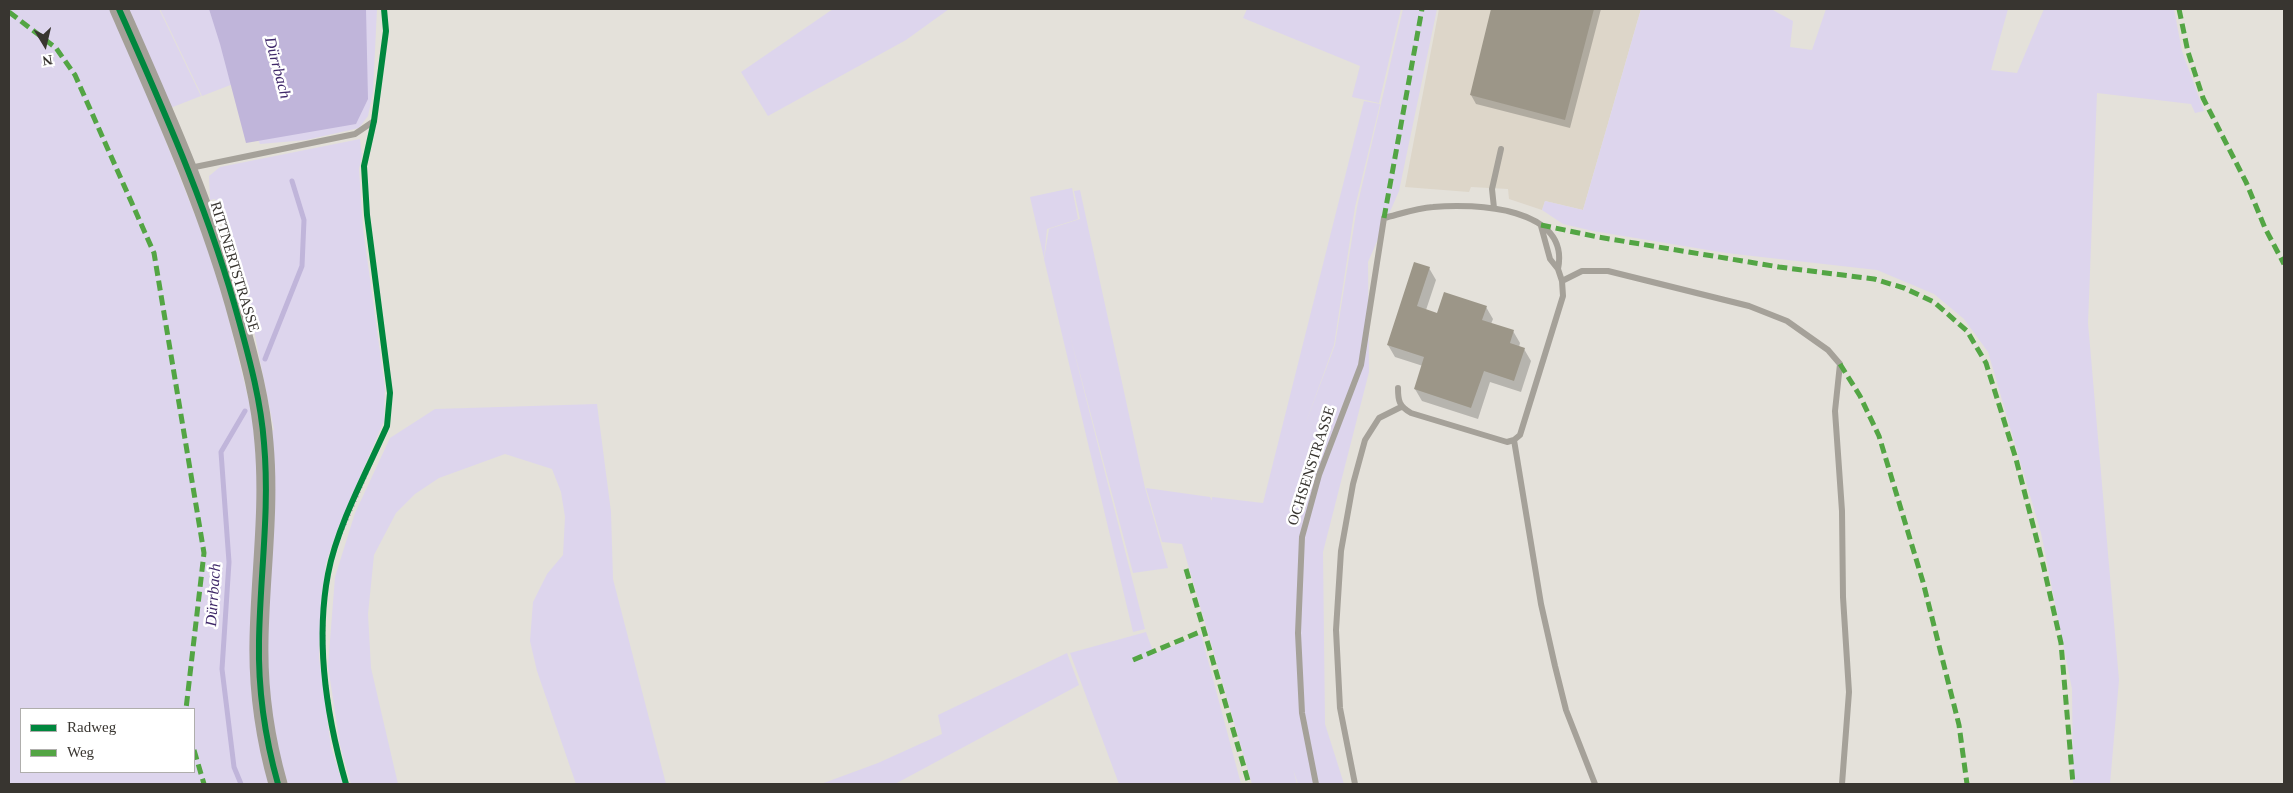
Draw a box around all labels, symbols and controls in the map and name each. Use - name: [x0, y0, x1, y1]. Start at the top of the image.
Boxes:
- north arrow: [20, 20, 70, 70]
- water label: Dürrbach: [260, 35, 294, 101]
- text: N: [41, 52, 54, 69]
- street label: RITTNERTSTRASSE: [206, 199, 262, 335]
- street label: OCHSENSTRASSE: [1284, 404, 1340, 528]
- water label: Dürrbach: [202, 563, 226, 627]
- legend: [20, 708, 195, 773]
- text: Radweg: [67, 719, 116, 735]
- text: Weg: [67, 744, 94, 760]

